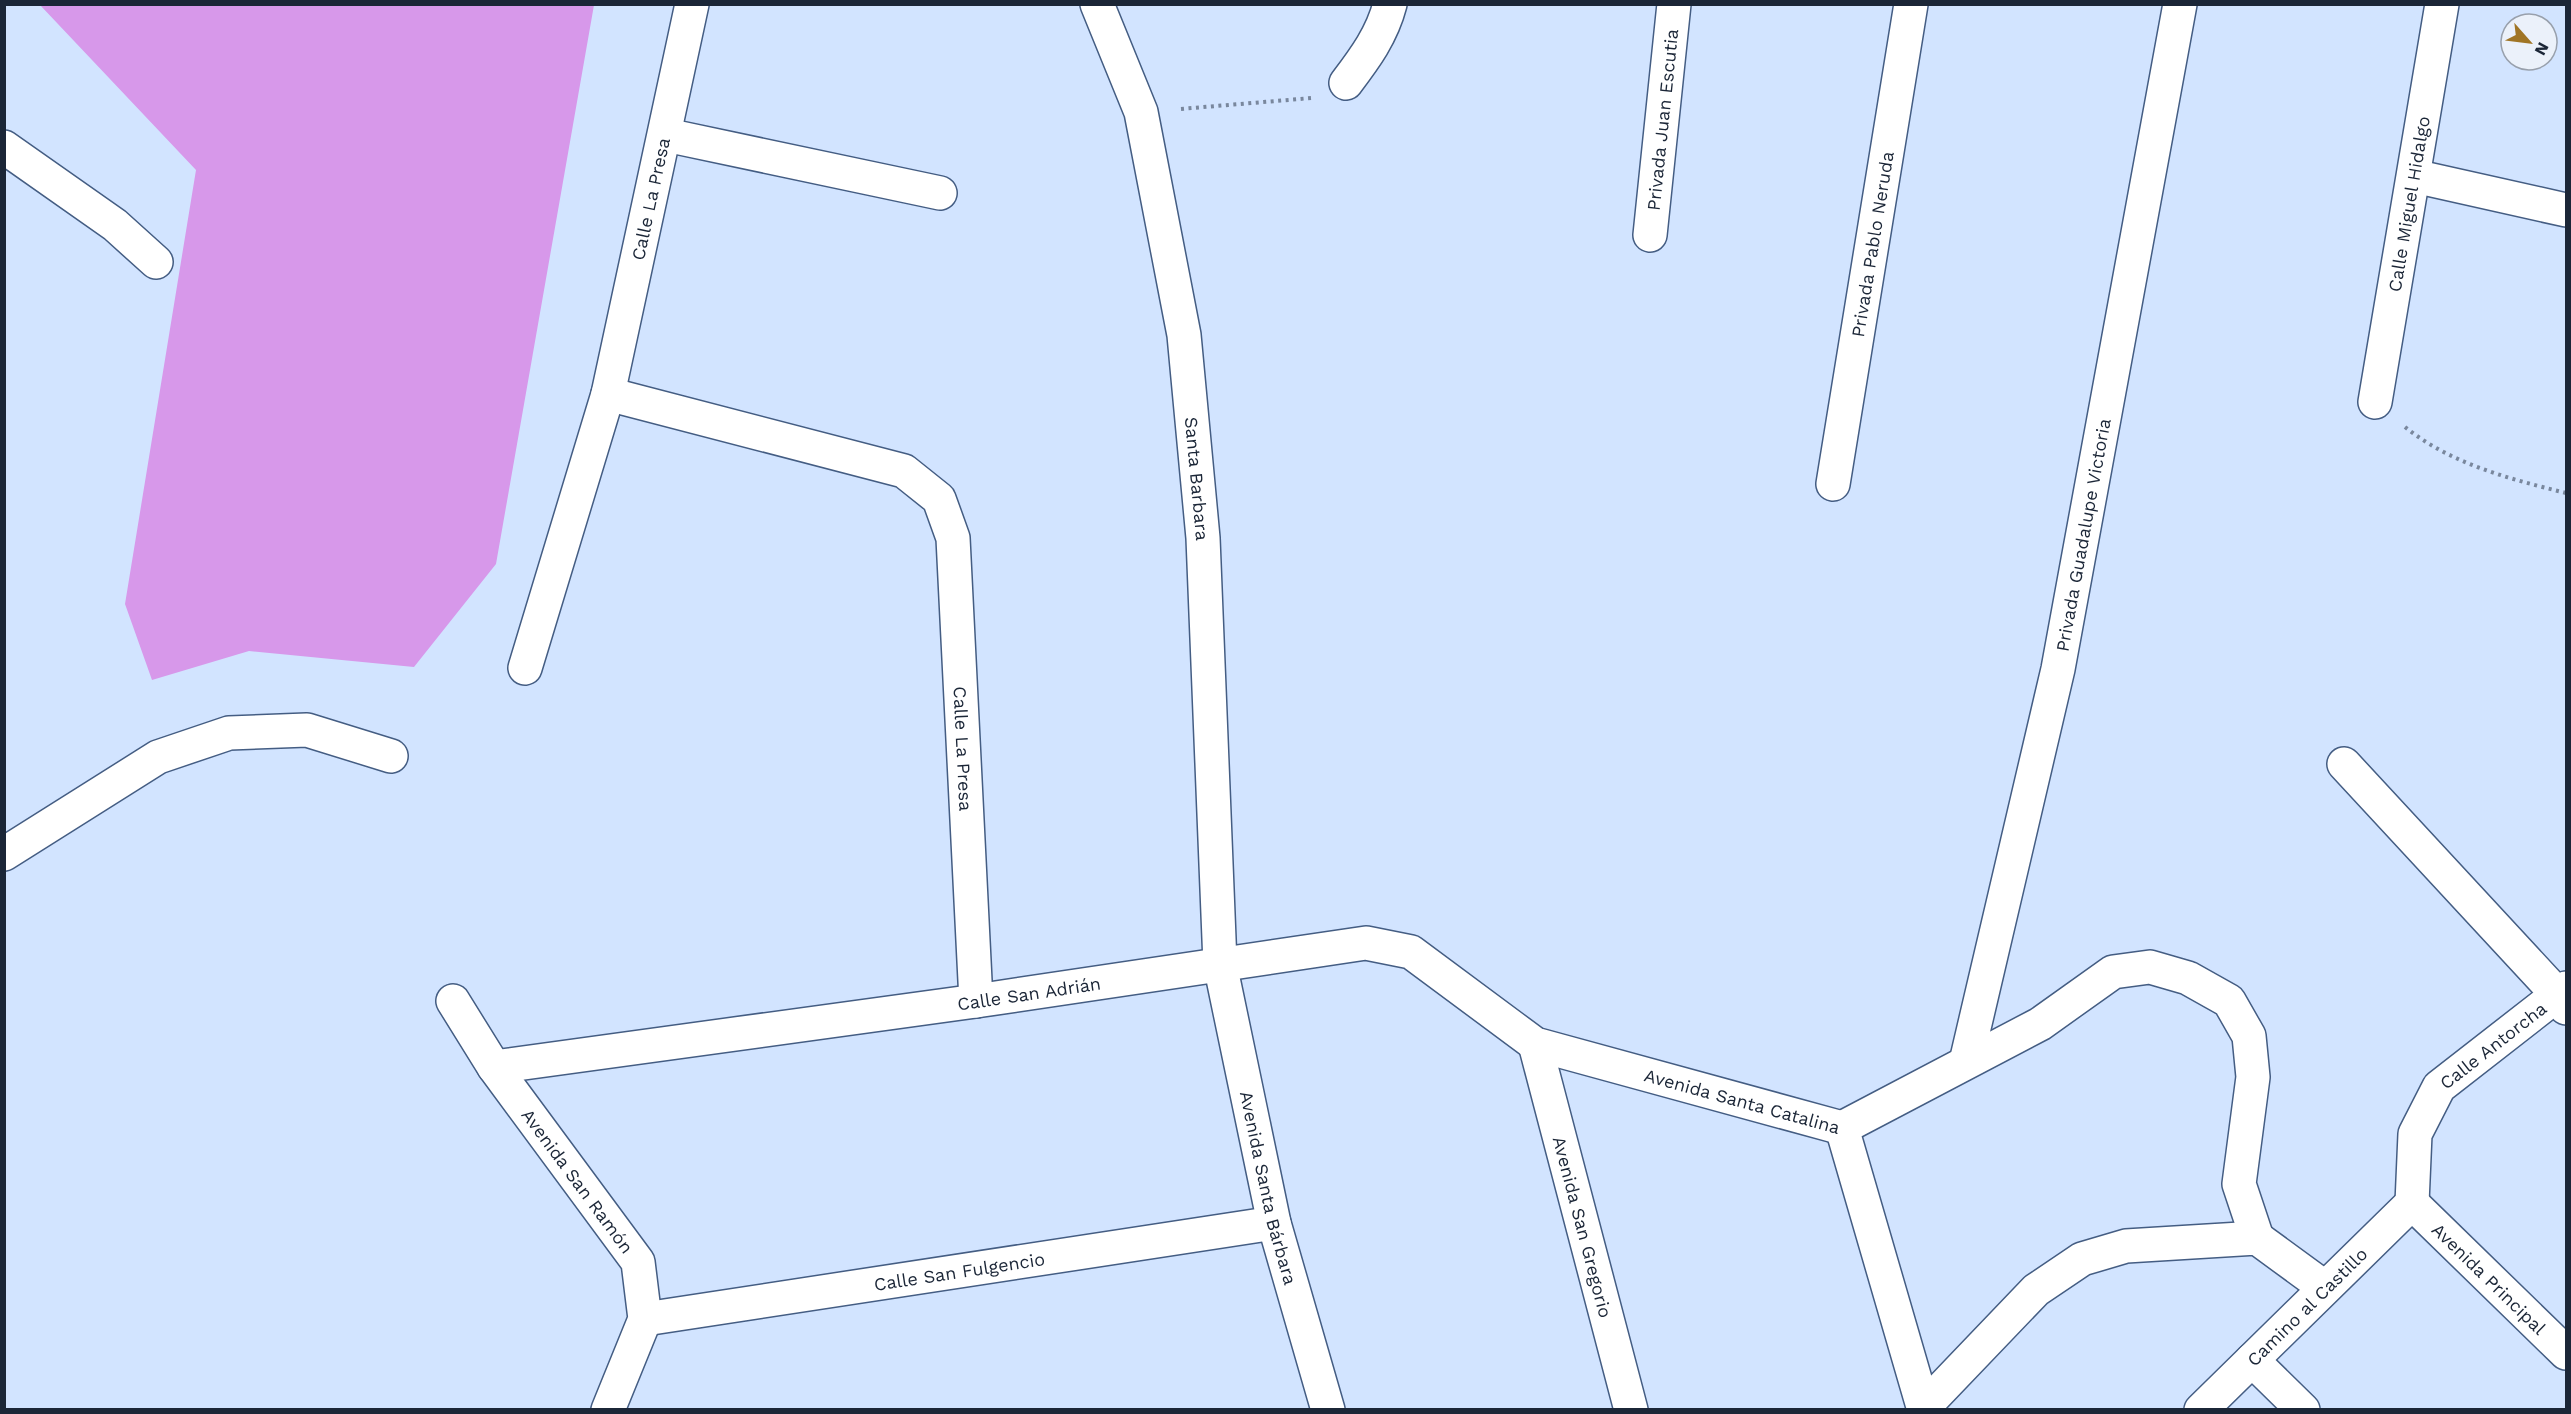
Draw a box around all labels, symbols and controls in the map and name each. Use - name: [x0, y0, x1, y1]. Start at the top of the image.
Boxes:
- north arrow: [2499, 12, 2559, 72]
- street label: Privada Juan Escutia: [1642, 28, 1682, 212]
- text: N: [2531, 39, 2553, 59]
- street label: Calle Miguel Hidalgo: [2383, 114, 2433, 293]
- street label: Calle La Presa: [627, 135, 673, 262]
- street label: Privada Pablo Neruda: [1847, 150, 1897, 339]
- street label: Santa Barbara: [1181, 416, 1214, 541]
- street label: Privada Guadalupe Victoria: [2051, 417, 2114, 653]
- street label: Calle La Presa: [950, 686, 977, 812]
- street label: Calle San Adrián: [956, 972, 1102, 1014]
- street label: Calle Antorcha: [2435, 997, 2550, 1093]
- street label: Avenida Santa Catalina: [1642, 1064, 1842, 1137]
- street label: Avenida Santa Bárbara: [1236, 1089, 1302, 1287]
- street label: Avenida San Ramón: [518, 1104, 638, 1257]
- street label: Avenida San Gregorio: [1549, 1134, 1617, 1320]
- street label: Avenida Principal: [2428, 1218, 2551, 1339]
- street label: Camino al Castillo: [2242, 1243, 2371, 1370]
- street label: Calle San Fulgencio: [872, 1248, 1046, 1294]

